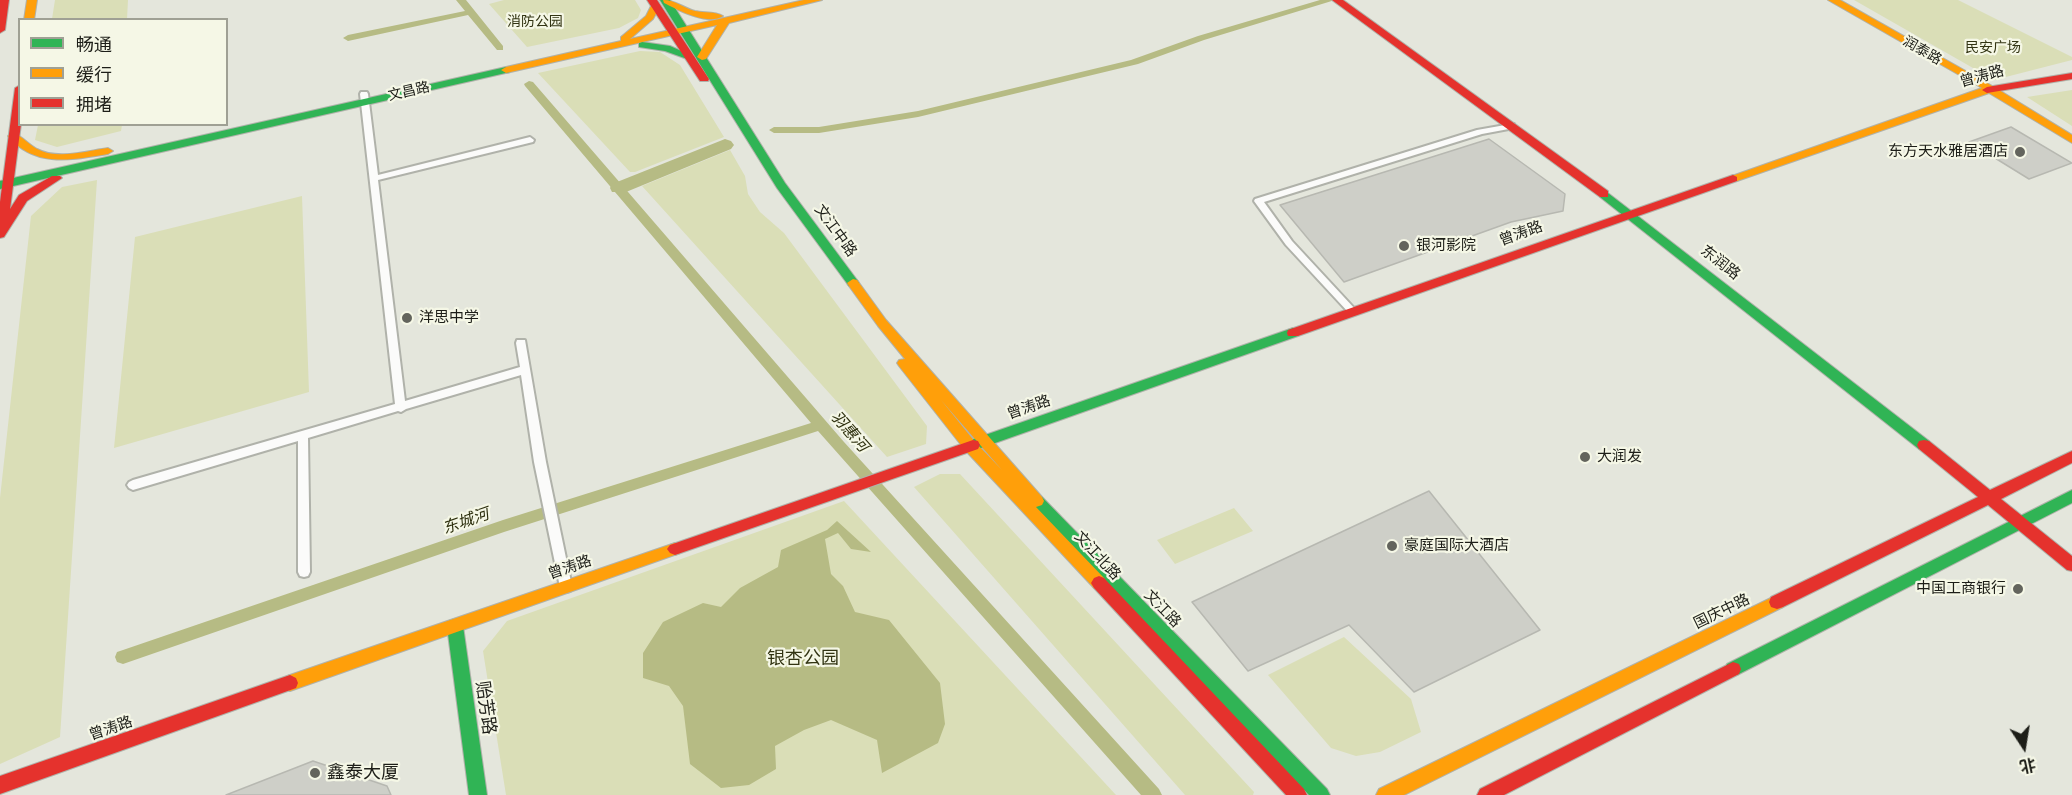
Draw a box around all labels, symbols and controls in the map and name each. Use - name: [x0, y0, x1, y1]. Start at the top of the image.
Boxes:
- park label: 消防公园: [507, 14, 563, 30]
- legend: [18, 18, 228, 126]
- street label: 润泰路: [1900, 33, 1944, 69]
- text: 畅通: [76, 34, 112, 56]
- park label: 民安广场: [1965, 40, 2021, 56]
- street label: 曾涛路: [1958, 62, 2006, 92]
- text: 缓行: [76, 64, 112, 86]
- street label: 文昌路: [387, 79, 431, 105]
- text: 拥堵: [76, 94, 112, 116]
- place label: 东方天水雅居酒店: [1888, 143, 2008, 161]
- marker: 东方天水雅居酒店: [2013, 145, 2027, 159]
- street label: 文江中路: [810, 201, 860, 261]
- street label: 曾涛路: [1497, 218, 1545, 250]
- place label: 银河影院: [1416, 237, 1476, 255]
- marker: 银河影院: [1397, 239, 1411, 253]
- street label: 东润路: [1697, 242, 1743, 284]
- place label: 洋思中学: [419, 309, 479, 327]
- marker: 洋思中学: [400, 311, 414, 325]
- street label: 曾涛路: [1005, 392, 1053, 424]
- water label: 羽惠河: [826, 408, 872, 456]
- place label: 大润发: [1597, 448, 1642, 466]
- marker: 大润发: [1578, 450, 1592, 464]
- water label: 东城河: [440, 505, 492, 539]
- street label: 文江北路: [1070, 528, 1124, 584]
- place label: 豪庭国际大酒店: [1404, 537, 1509, 555]
- marker: 豪庭国际大酒店: [1385, 539, 1399, 553]
- street label: 曾涛路: [546, 552, 594, 584]
- place label: 中国工商银行: [1916, 580, 2006, 598]
- marker: 中国工商银行: [2011, 582, 2025, 596]
- street label: 文江路: [1140, 587, 1184, 631]
- street label: 国庆中路: [1691, 591, 1753, 633]
- park label: 银杏公园: [767, 648, 839, 670]
- street label: 贻芳路: [471, 680, 499, 736]
- street label: 曾涛路: [87, 713, 135, 745]
- north arrow: [1994, 717, 2054, 777]
- text: 北: [2018, 753, 2038, 776]
- place label: 鑫泰大厦: [327, 762, 399, 784]
- marker: 鑫泰大厦: [308, 766, 322, 780]

